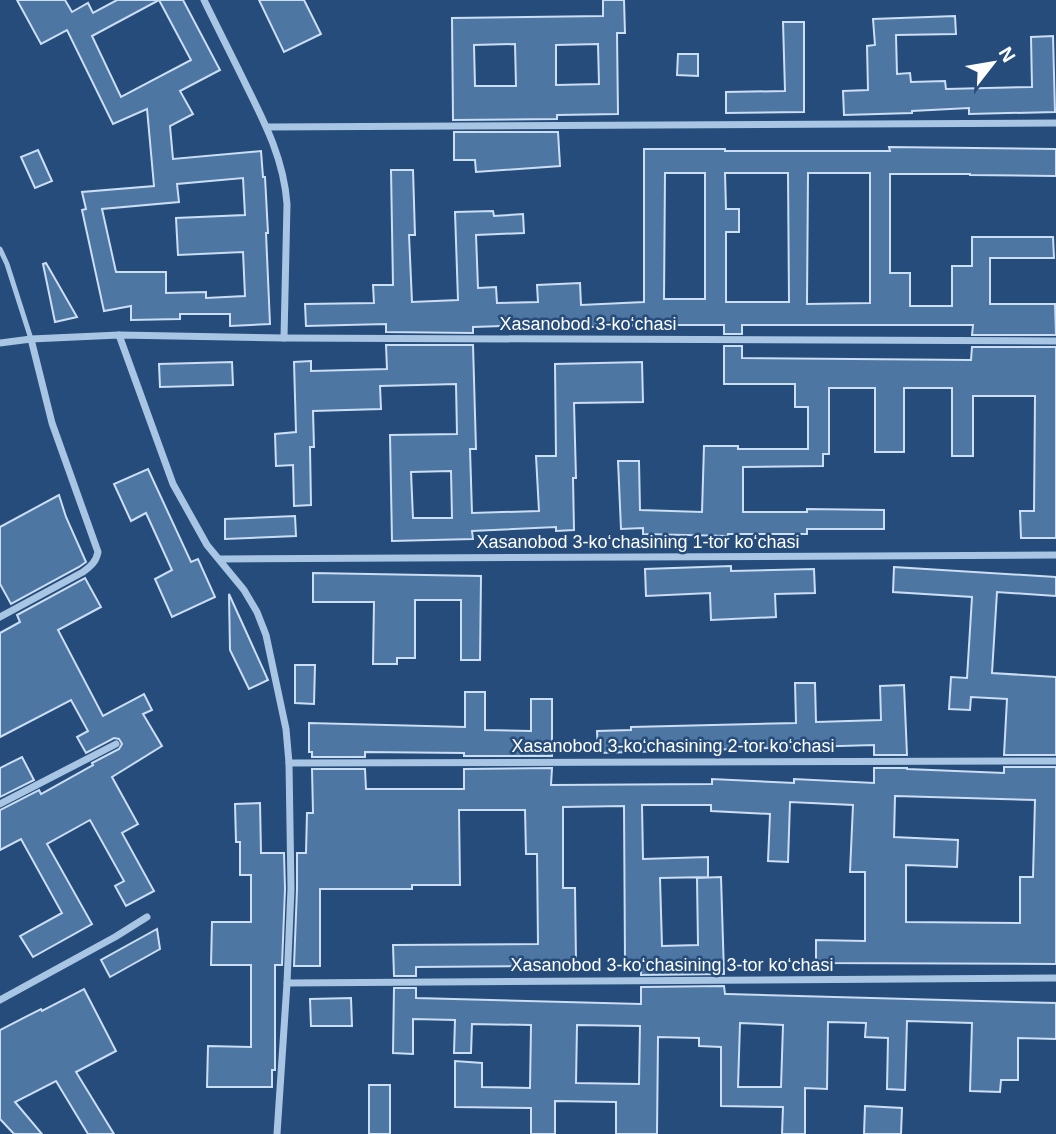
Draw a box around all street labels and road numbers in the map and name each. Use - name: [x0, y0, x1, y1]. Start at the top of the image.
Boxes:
- street label: Xasanobod 3-koʻchasi: [499, 314, 677, 334]
- street label: Xasanobod 3-koʻchasining 1-tor koʻchasi: [476, 532, 800, 552]
- street label: Xasanobod 3-koʻchasining 2-tor koʻchasi: [511, 736, 835, 756]
- street label: Xasanobod 3-koʻchasining 3-tor koʻchasi: [510, 955, 834, 975]

